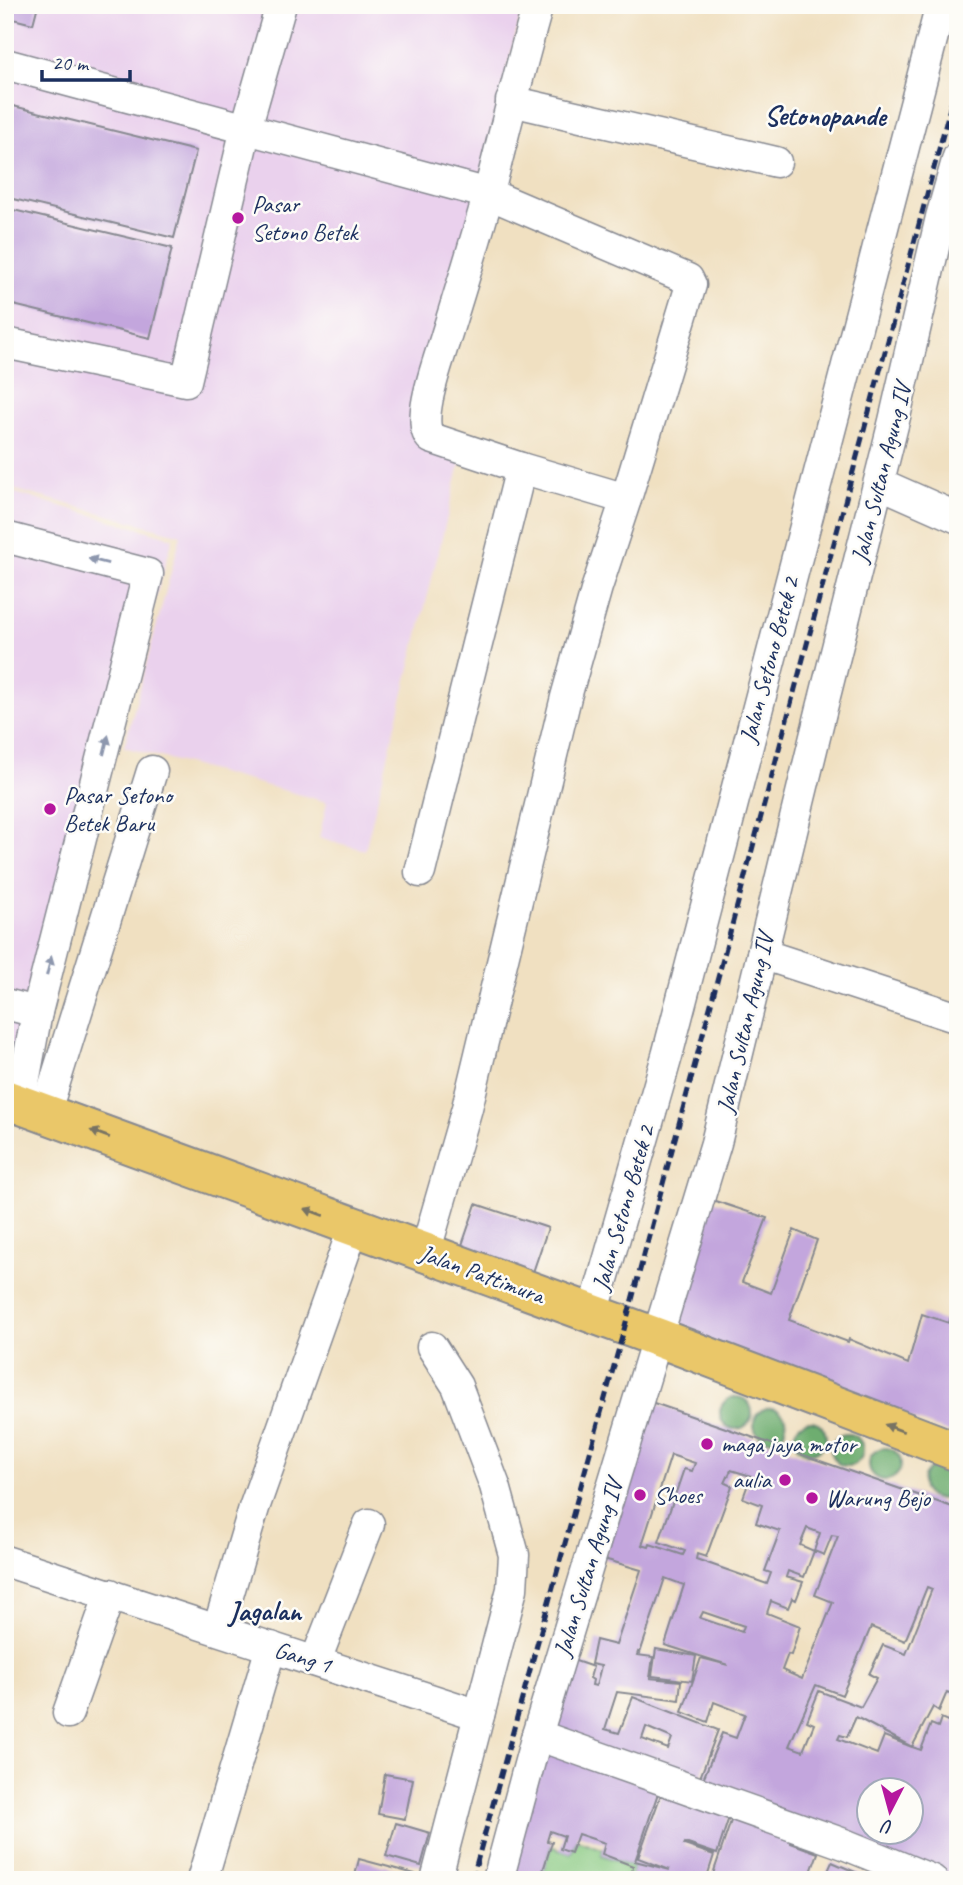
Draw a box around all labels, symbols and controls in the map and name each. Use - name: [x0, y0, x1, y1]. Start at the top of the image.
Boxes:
- scale bar: [42, 38, 130, 82]
- text: 20 m: [52, 50, 90, 76]
- district label: Setonopande: [764, 98, 888, 133]
- place label: Pasar Setono Betek: [252, 189, 360, 247]
- marker: Pasar Setono Betek: [230, 210, 246, 226]
- street label: Jalan Sultan Agung IV: [844, 376, 919, 567]
- one-way arrow: [87, 555, 109, 566]
- street label: Jalan Setono Betek 2: [732, 572, 806, 747]
- one-way arrow: [101, 734, 112, 756]
- place label: Pasar Setono Betek Baru: [64, 780, 175, 838]
- marker: Pasar Setono Betek Baru: [42, 801, 58, 817]
- street label: Jalan Sultan Agung IV: [710, 926, 781, 1117]
- one-way arrow: [44, 955, 55, 977]
- street label: Jalan Setono Betek 2: [585, 1120, 661, 1295]
- one-way arrow: [89, 1128, 110, 1139]
- one-way arrow: [303, 1206, 324, 1217]
- street label: Jalan Pattimura: [415, 1237, 550, 1311]
- one-way arrow: [883, 1422, 904, 1433]
- place label: maga jaya motor: [721, 1429, 858, 1459]
- marker: maga jaya motor: [699, 1436, 715, 1452]
- place label: aulia: [733, 1465, 773, 1495]
- street label: Jalan Sultan Agung IV: [547, 1472, 630, 1661]
- marker: aulia: [777, 1472, 793, 1488]
- place label: Shoes: [654, 1480, 704, 1510]
- place label: Warung Bejo: [826, 1483, 932, 1513]
- marker: Shoes: [632, 1487, 648, 1503]
- marker: Warung Bejo: [804, 1490, 820, 1506]
- district label: Jagalan: [227, 1593, 303, 1628]
- street label: Gang 1: [271, 1634, 336, 1680]
- north arrow: [855, 1776, 925, 1846]
- text: U: [879, 1814, 894, 1839]

